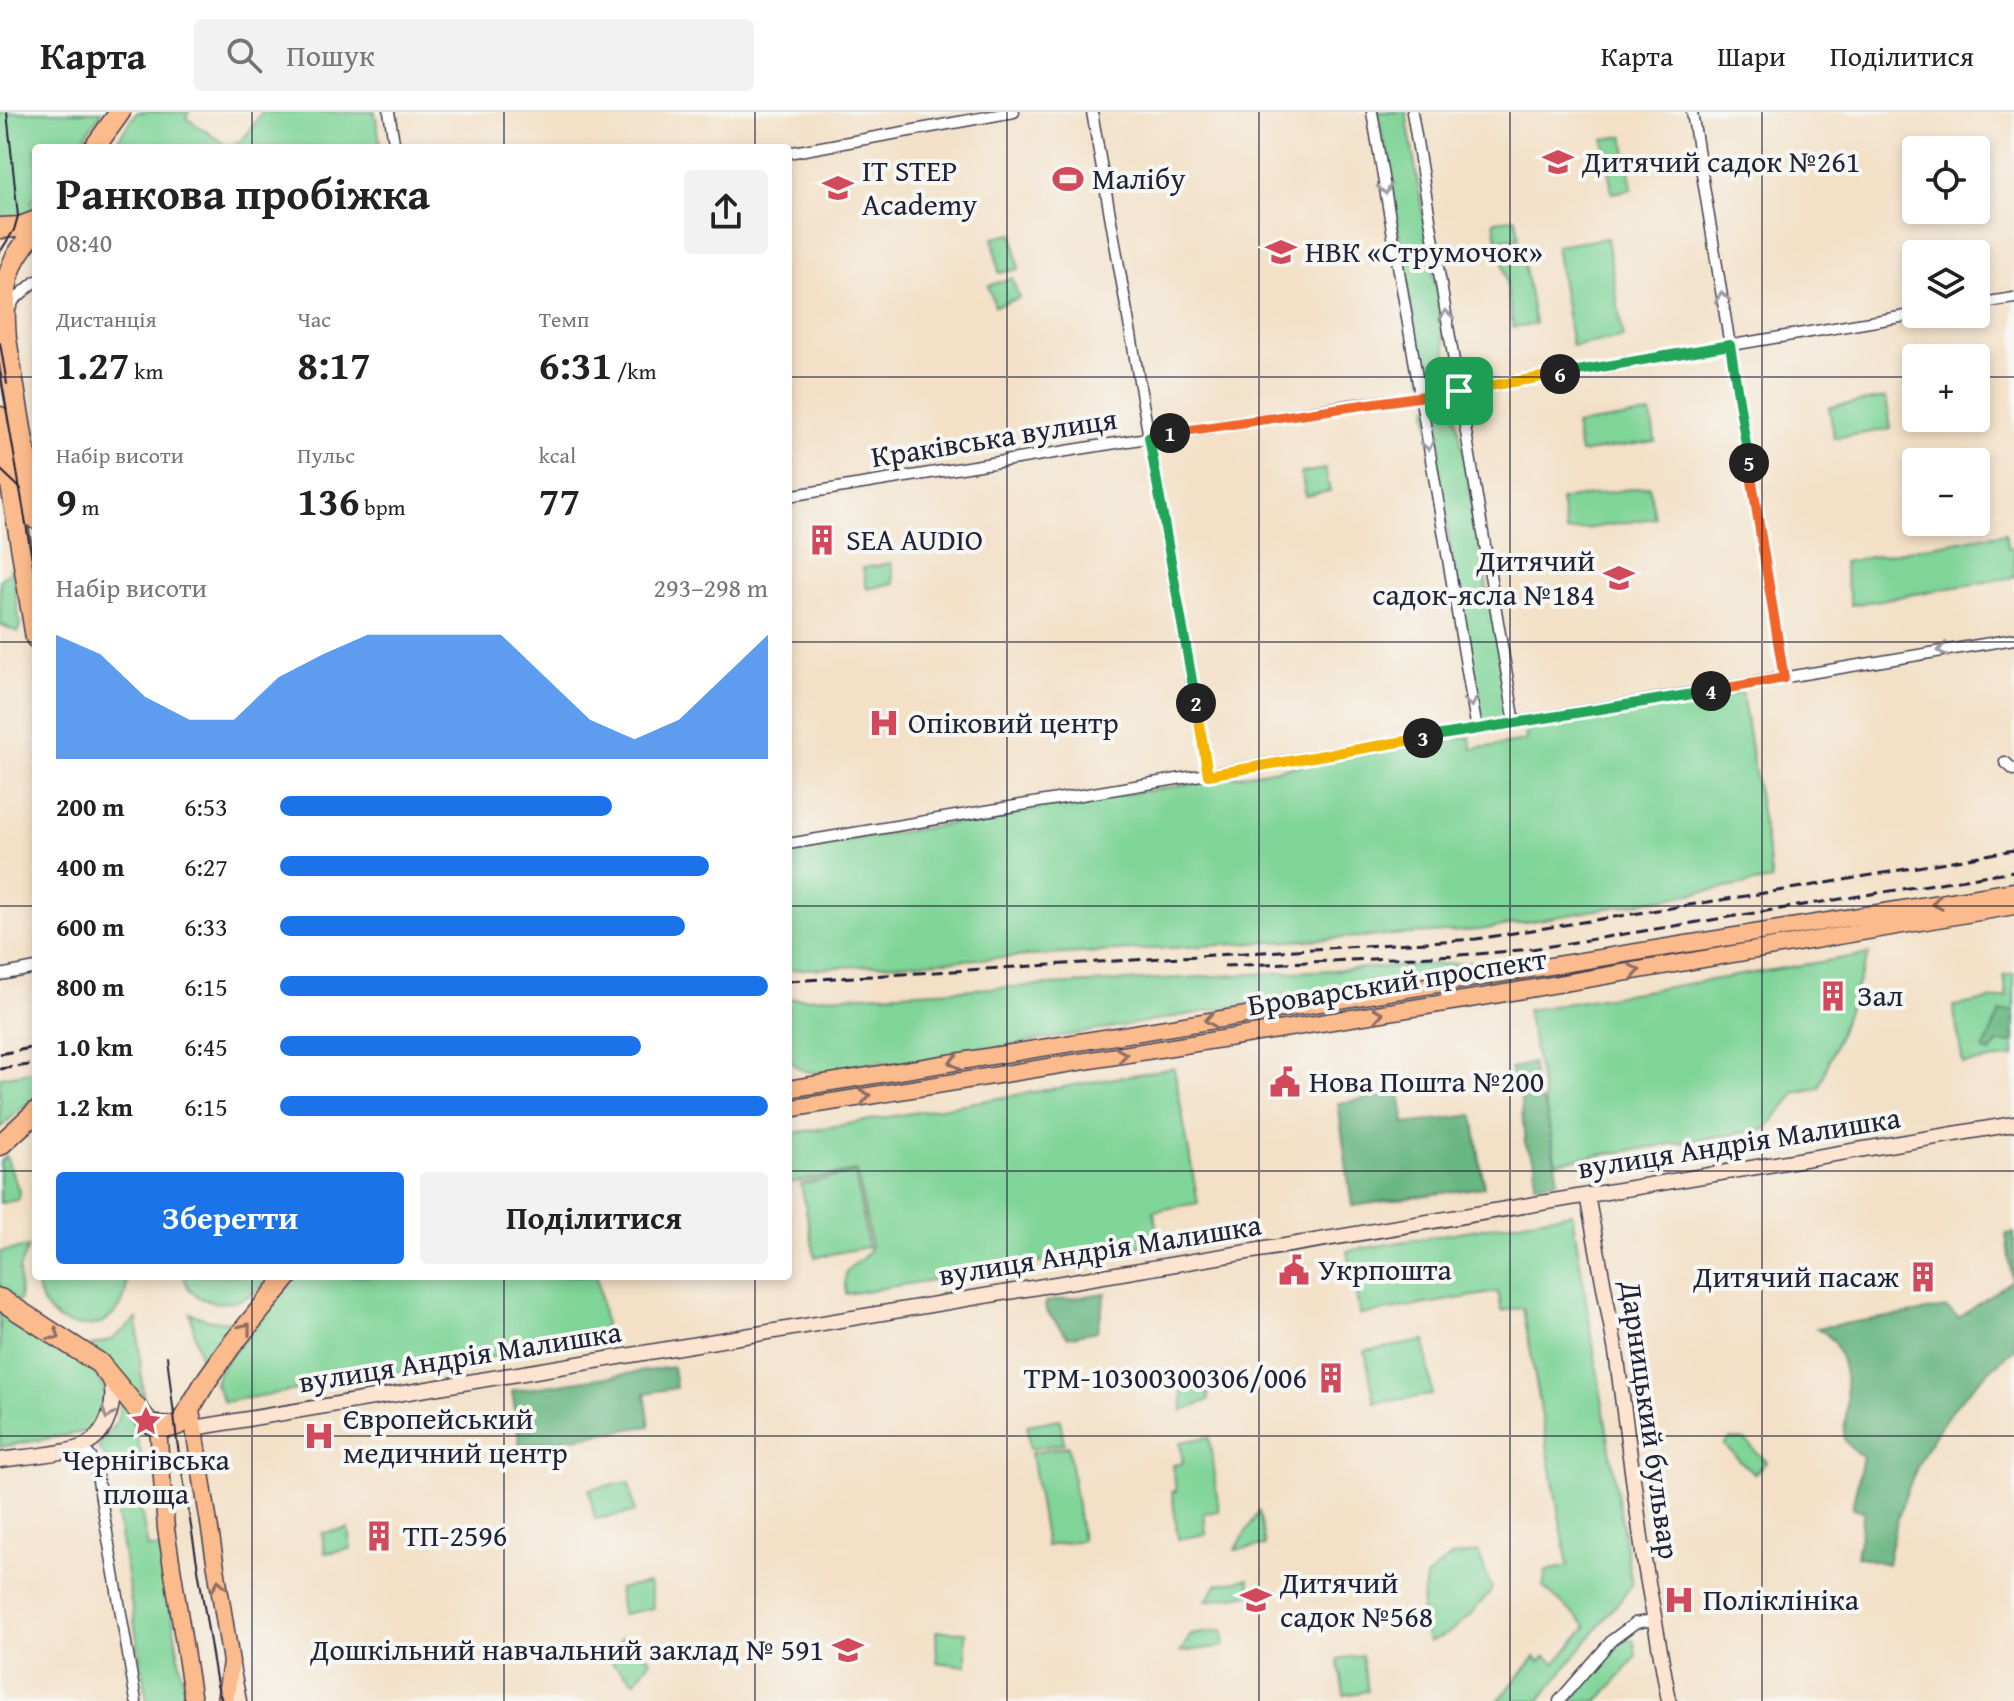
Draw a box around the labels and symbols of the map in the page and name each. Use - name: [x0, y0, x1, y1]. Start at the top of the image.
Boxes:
- place label: Дитячий садок №261: [1581, 139, 1860, 183]
- school or university icon: Дитячий садок №261: [1541, 145, 1575, 179]
- place label: IT STEP Academy: [862, 148, 977, 226]
- place label: Малібу: [1092, 156, 1185, 200]
- sports icon: Малібу: [1051, 162, 1085, 196]
- school or university icon: IT STEP Academy: [821, 171, 855, 205]
- one-way arrow: [1376, 182, 1393, 196]
- place label: НВК «Струмочок»: [1305, 229, 1543, 273]
- school or university icon: НВК «Струмочок»: [1264, 235, 1298, 269]
- one-way arrow: [1714, 290, 1731, 304]
- one-way arrow: [1438, 308, 1455, 322]
- pin: 6: [1540, 354, 1580, 394]
- pin: [1425, 357, 1493, 425]
- street label: Краківська вулиця: [868, 396, 1120, 478]
- pin: 1: [1150, 413, 1190, 453]
- one-way arrow: [1419, 439, 1436, 452]
- pin: 5: [1729, 443, 1769, 483]
- place label: SEA AUDIO: [846, 517, 983, 561]
- building icon: SEA AUDIO: [805, 523, 839, 557]
- place label: Дитячий садок-ясла №184: [1372, 538, 1595, 616]
- school or university icon: Дитячий садок-ясла №184: [1602, 561, 1636, 595]
- one-way arrow: [1936, 641, 1949, 658]
- pin: 4: [1691, 671, 1731, 711]
- pin: 2: [1176, 683, 1216, 723]
- one-way arrow: [1462, 695, 1479, 708]
- place label: Опіковий центр: [908, 700, 1119, 744]
- hospital icon: Опіковий центр: [867, 706, 901, 740]
- pin: 3: [1403, 718, 1443, 758]
- one-way arrow: [1930, 894, 1944, 911]
- street label: Броварський проспект: [1244, 936, 1550, 1026]
- one-way arrow: [1628, 963, 1642, 980]
- place label: Зал: [1857, 973, 1903, 1017]
- building icon: Зал: [1816, 979, 1850, 1013]
- one-way arrow: [1372, 1006, 1385, 1023]
- one-way arrow: [1204, 1011, 1217, 1028]
- one-way arrow: [1115, 1047, 1129, 1064]
- one-way arrow: [947, 1052, 961, 1069]
- place label: Нова Пошта №200: [1309, 1059, 1544, 1103]
- public building icon: Нова Пошта №200: [1268, 1065, 1302, 1099]
- one-way arrow: [858, 1088, 872, 1105]
- street label: вулиця Андрія Малишка: [1574, 1095, 1904, 1189]
- street label: вулиця Андрія Малишка: [935, 1202, 1265, 1296]
- place label: Укрпошта: [1318, 1247, 1453, 1291]
- public building icon: Укрпошта: [1277, 1253, 1311, 1287]
- place label: Дитячий пасаж: [1692, 1254, 1899, 1298]
- building icon: Дитячий пасаж: [1906, 1260, 1940, 1294]
- street label: Дарницький бульвар: [1610, 1277, 1692, 1562]
- street label: вулиця Андрія Малишка: [295, 1309, 625, 1403]
- one-way arrow: [236, 1322, 251, 1337]
- one-way arrow: [47, 1325, 61, 1340]
- place label: ТРМ-10300300306/006: [1024, 1355, 1307, 1399]
- building icon: ТРМ-10300300306/006: [1314, 1361, 1348, 1395]
- place label: Європейський медичний центр: [343, 1396, 568, 1474]
- place icon: Чернігівська площа: [129, 1404, 163, 1438]
- one-way arrow: [101, 1406, 117, 1420]
- hospital icon: Європейський медичний центр: [302, 1419, 336, 1453]
- place label: Чернігівська площа: [62, 1437, 231, 1515]
- place label: ТП-2596: [403, 1513, 507, 1557]
- building icon: ТП-2596: [362, 1519, 396, 1553]
- place label: Дитячий садок №568: [1279, 1560, 1433, 1638]
- place label: Поліклініка: [1703, 1577, 1860, 1621]
- one-way arrow: [211, 1578, 228, 1592]
- school or university icon: Дитячий садок №568: [1239, 1583, 1273, 1617]
- hospital icon: Поліклініка: [1662, 1583, 1696, 1617]
- place label: Дошкільний навчальний заклад № 591: [309, 1627, 824, 1671]
- school or university icon: Дошкільний навчальний заклад № 591: [831, 1633, 865, 1667]

